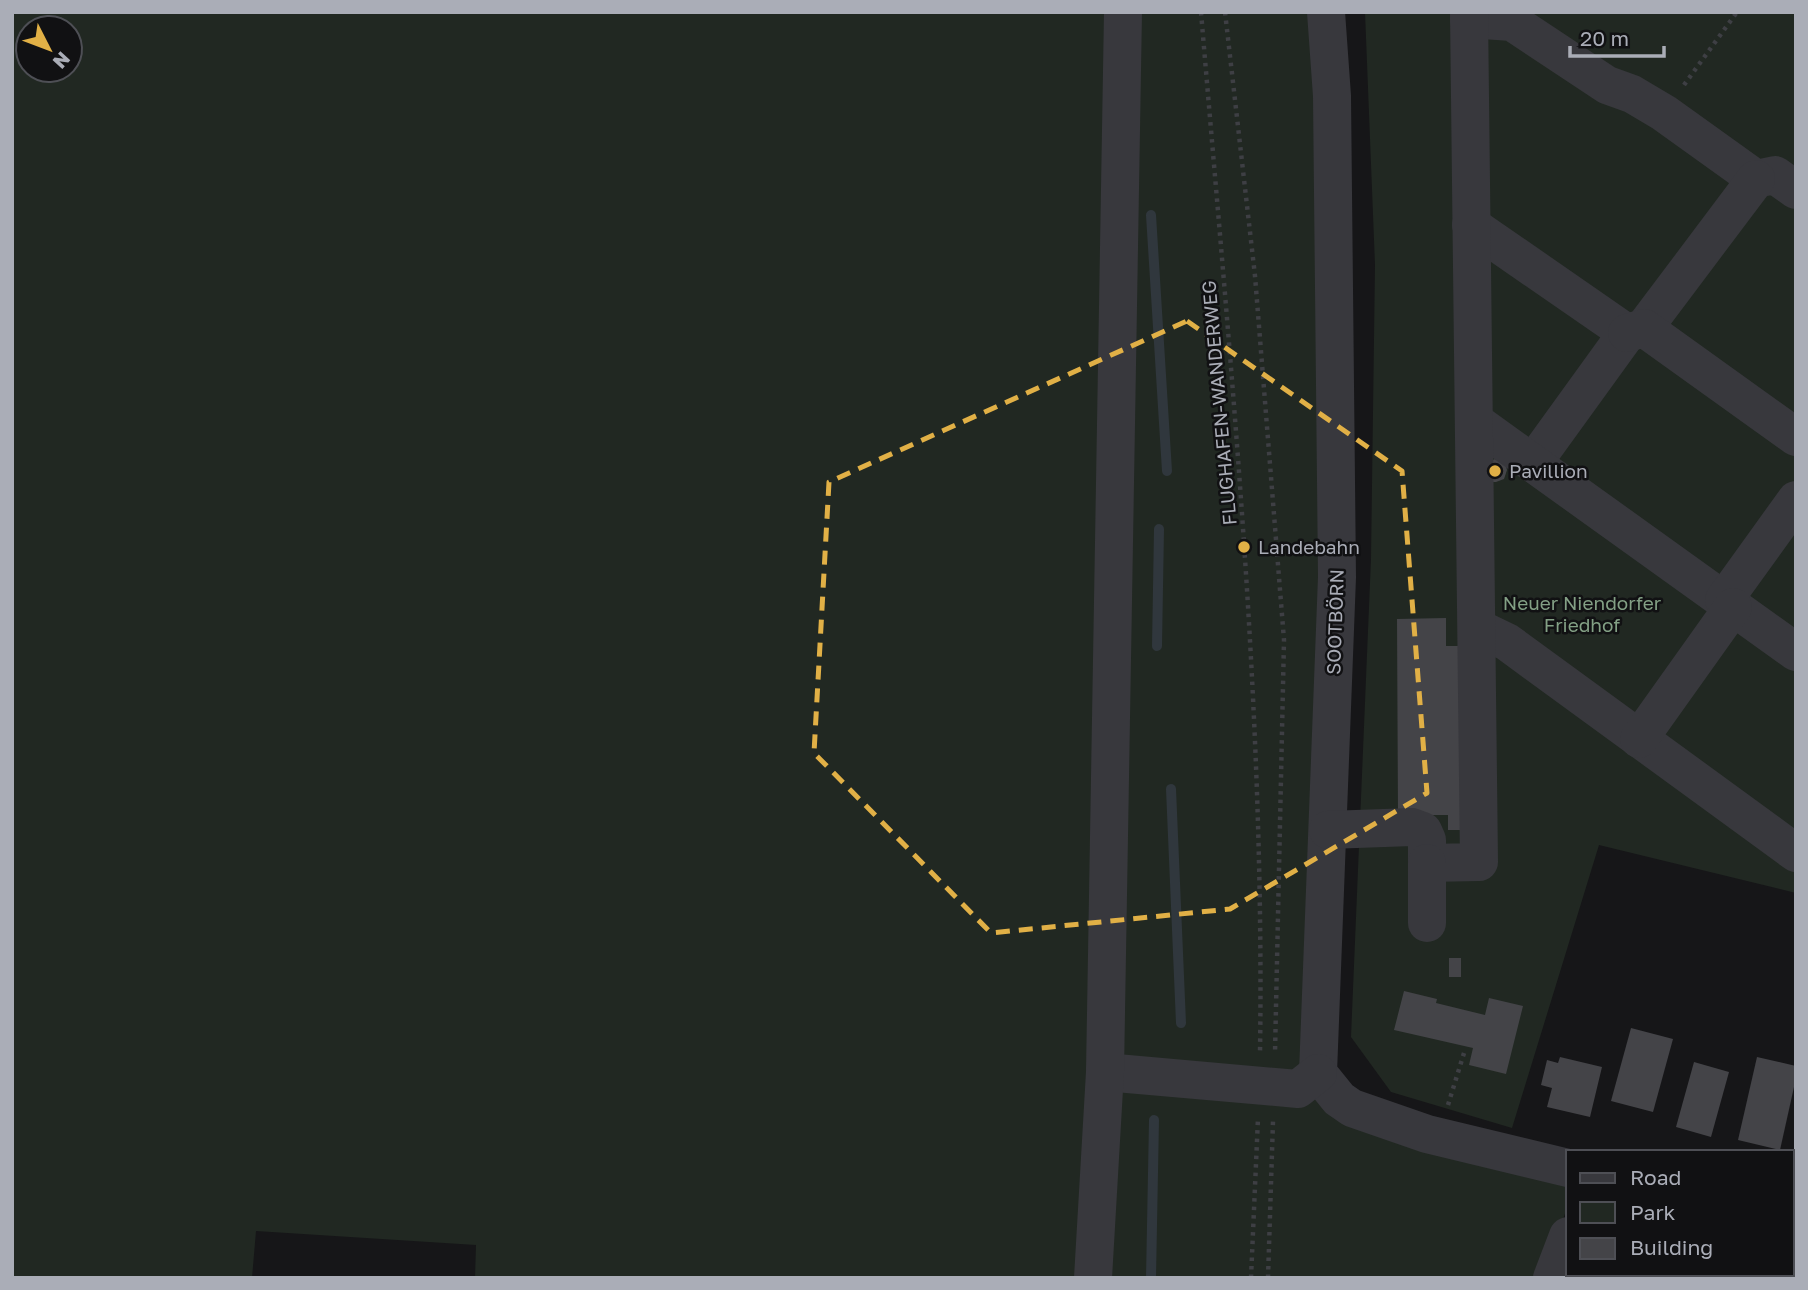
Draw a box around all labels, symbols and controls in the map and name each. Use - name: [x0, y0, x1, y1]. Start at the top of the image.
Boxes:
- north arrow: [14, 14, 84, 84]
- scale bar: [1570, 14, 1664, 58]
- text: 20 m: [1580, 25, 1629, 51]
- text: N: [49, 48, 75, 74]
- street label: FLUGHAFEN-WANDERWEG: [1196, 280, 1241, 526]
- place label: Pavillion: [1509, 459, 1588, 482]
- marker: Pavillion: [1487, 463, 1503, 479]
- place label: Landebahn: [1258, 535, 1360, 558]
- marker: Landebahn: [1236, 539, 1252, 555]
- street label: SOOTBÖRN: [1321, 569, 1348, 675]
- park label: Neuer Niendorfer Friedhof: [1503, 591, 1662, 636]
- legend: [1566, 1150, 1794, 1276]
- text: Road: [1630, 1164, 1681, 1190]
- text: Park: [1630, 1199, 1676, 1225]
- text: Building: [1630, 1234, 1713, 1260]

